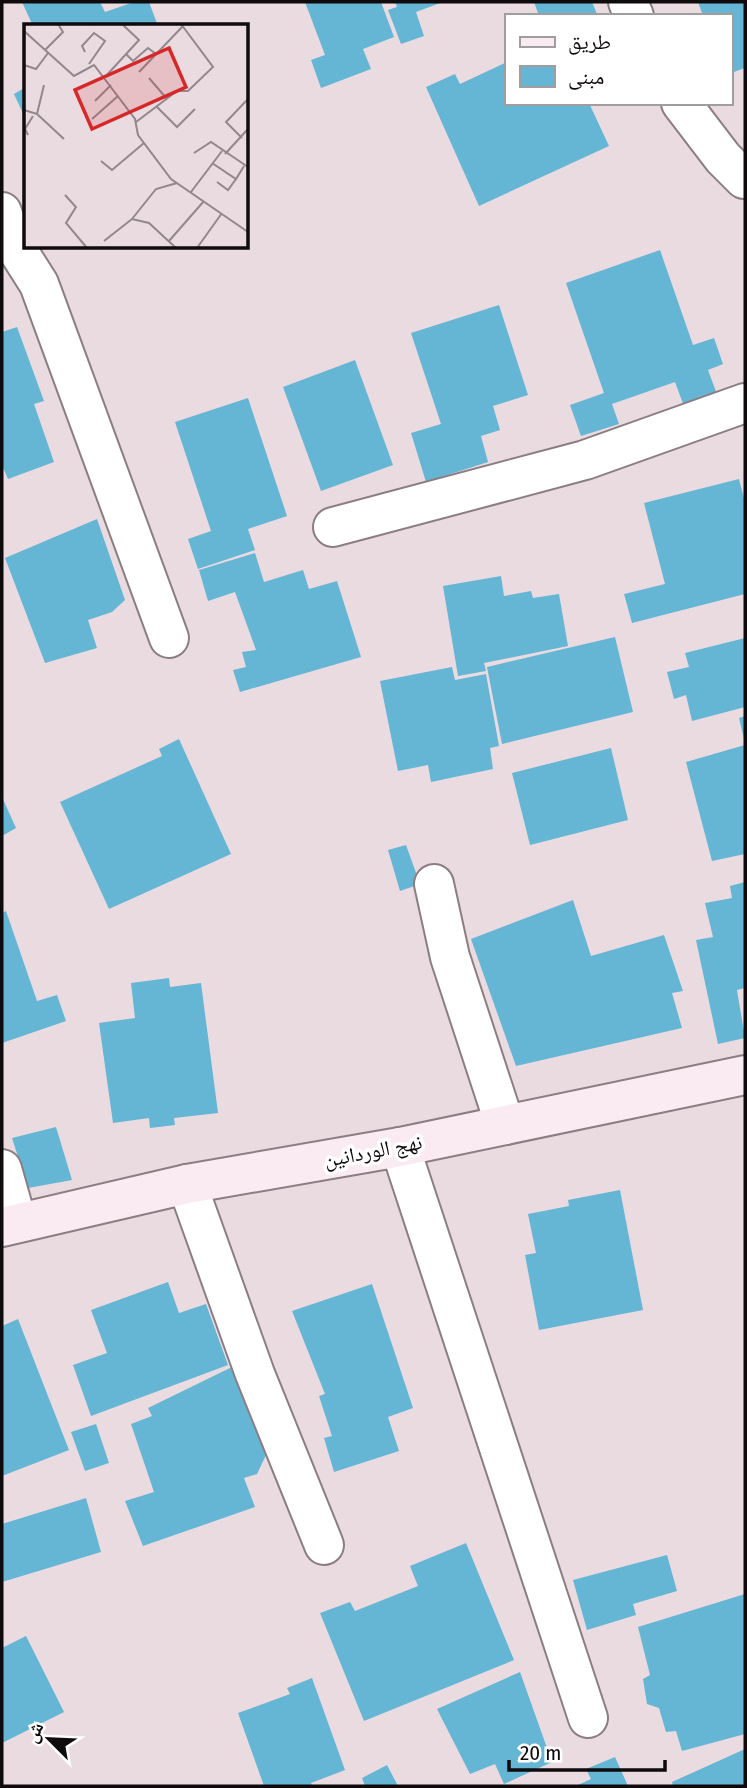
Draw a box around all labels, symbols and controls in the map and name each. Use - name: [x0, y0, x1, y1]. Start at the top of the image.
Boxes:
- legend: [505, 14, 733, 105]
- inset map: [24, 24, 248, 248]
- text: طريق: [568, 29, 611, 55]
- text: مبنى: [568, 64, 604, 90]
- street label: نهج الوردانين: [322, 1129, 424, 1173]
- north arrow: [14, 1704, 84, 1774]
- text: ش: [19, 1718, 49, 1746]
- scale bar: [509, 1728, 665, 1772]
- text: 20 m: [520, 1740, 561, 1766]

